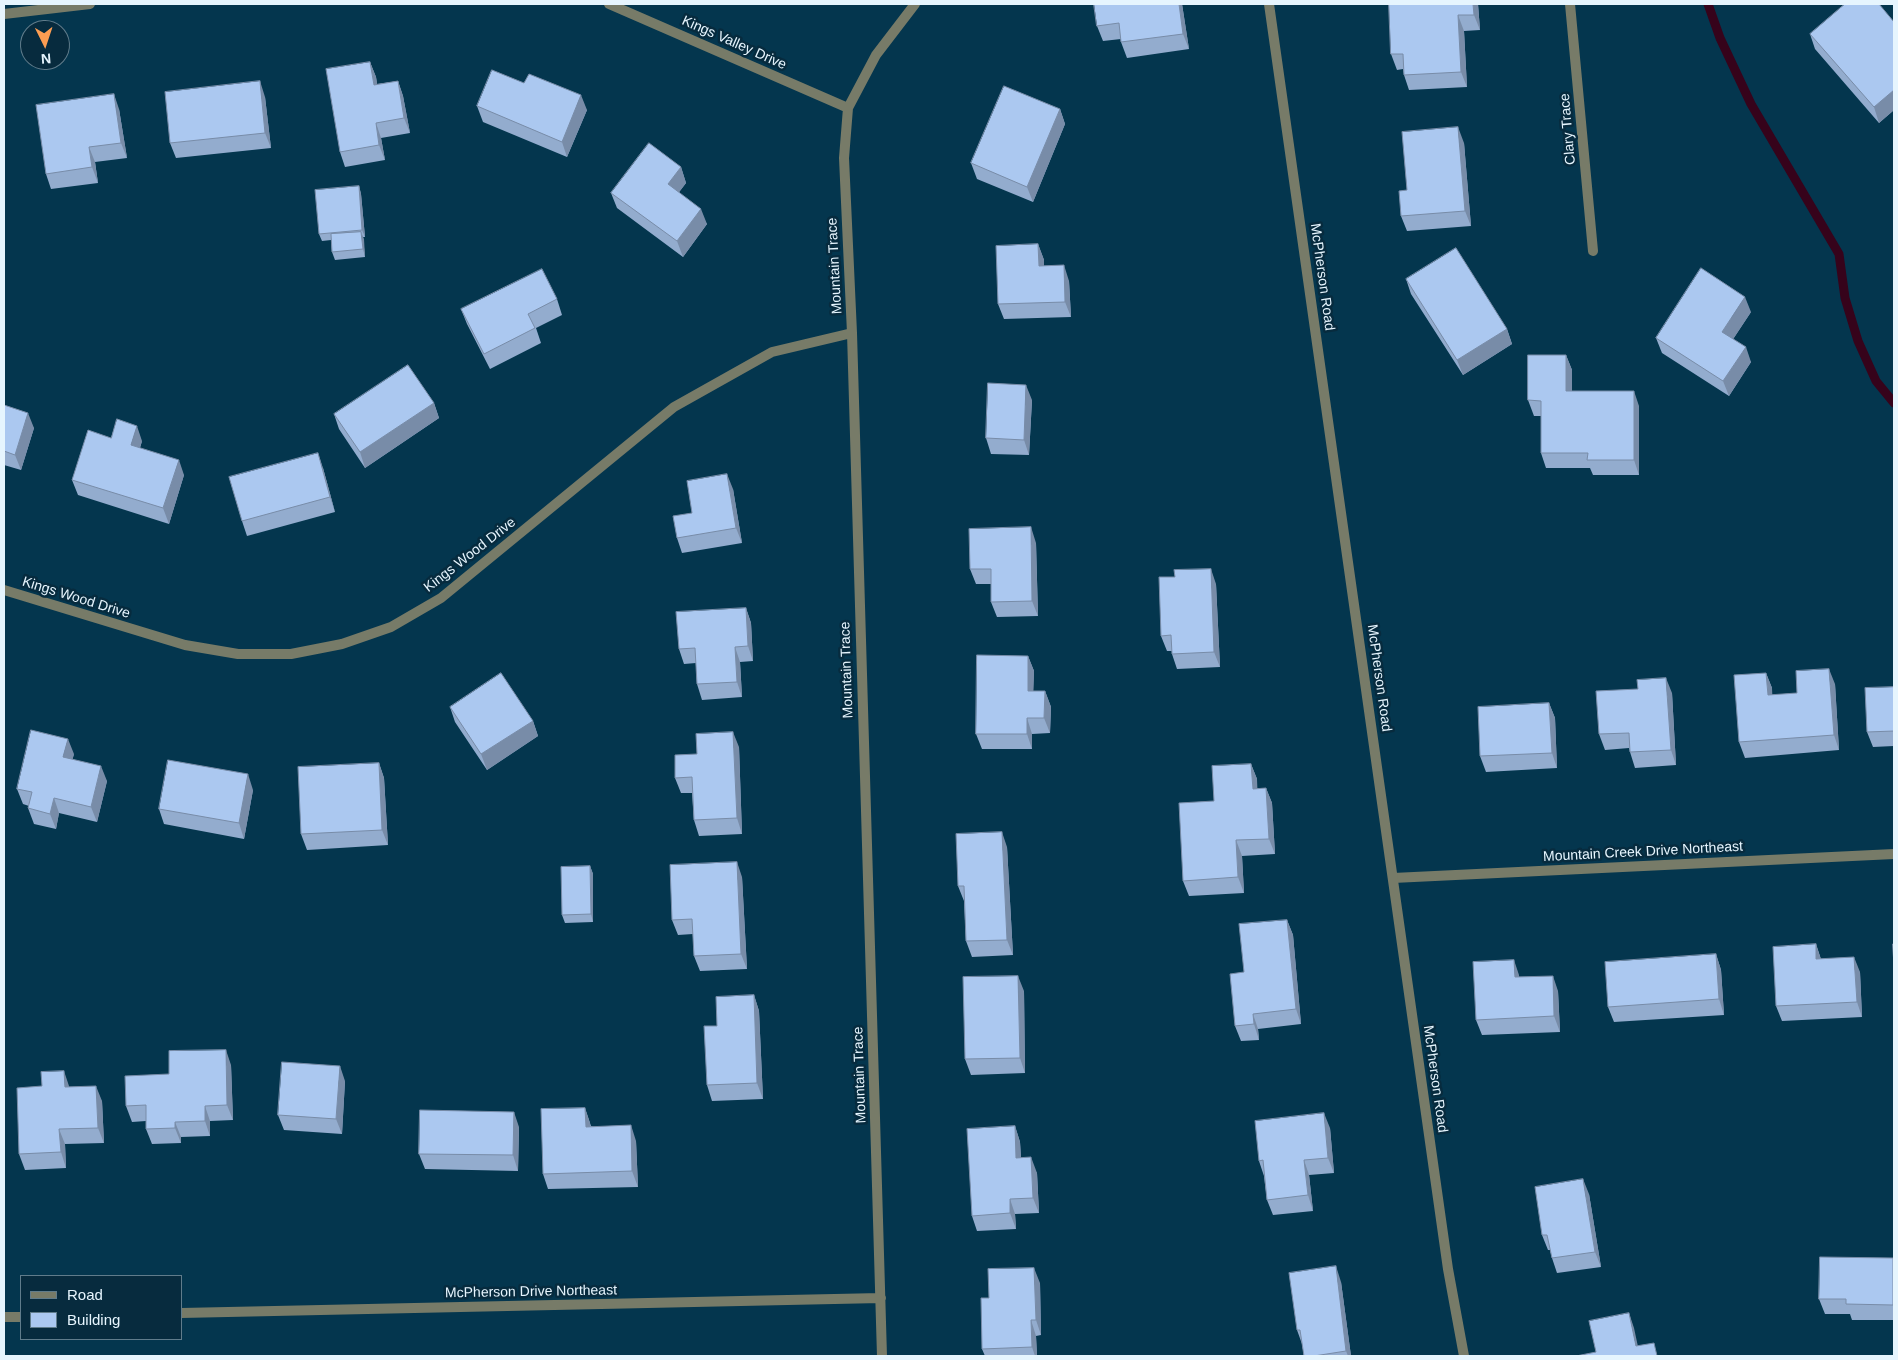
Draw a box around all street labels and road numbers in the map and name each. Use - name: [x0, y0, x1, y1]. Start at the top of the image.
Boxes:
- street label: Kings Valley Drive: [679, 12, 789, 74]
- street label: Clary Trace: [1557, 92, 1579, 166]
- street label: Mountain Trace: [824, 217, 846, 315]
- street label: McPherson Road: [1306, 222, 1338, 332]
- street label: Kings Wood Drive: [421, 514, 519, 596]
- street label: Kings Wood Drive: [20, 574, 132, 622]
- street label: Mountain Trace: [837, 621, 857, 719]
- street label: McPherson Road: [1363, 623, 1395, 733]
- street label: Mountain Creek Drive Northeast: [1543, 838, 1743, 866]
- street label: McPherson Road: [1419, 1024, 1451, 1134]
- street label: Mountain Trace: [850, 1026, 870, 1124]
- street label: McPherson Drive Northeast: [445, 1282, 617, 1302]

